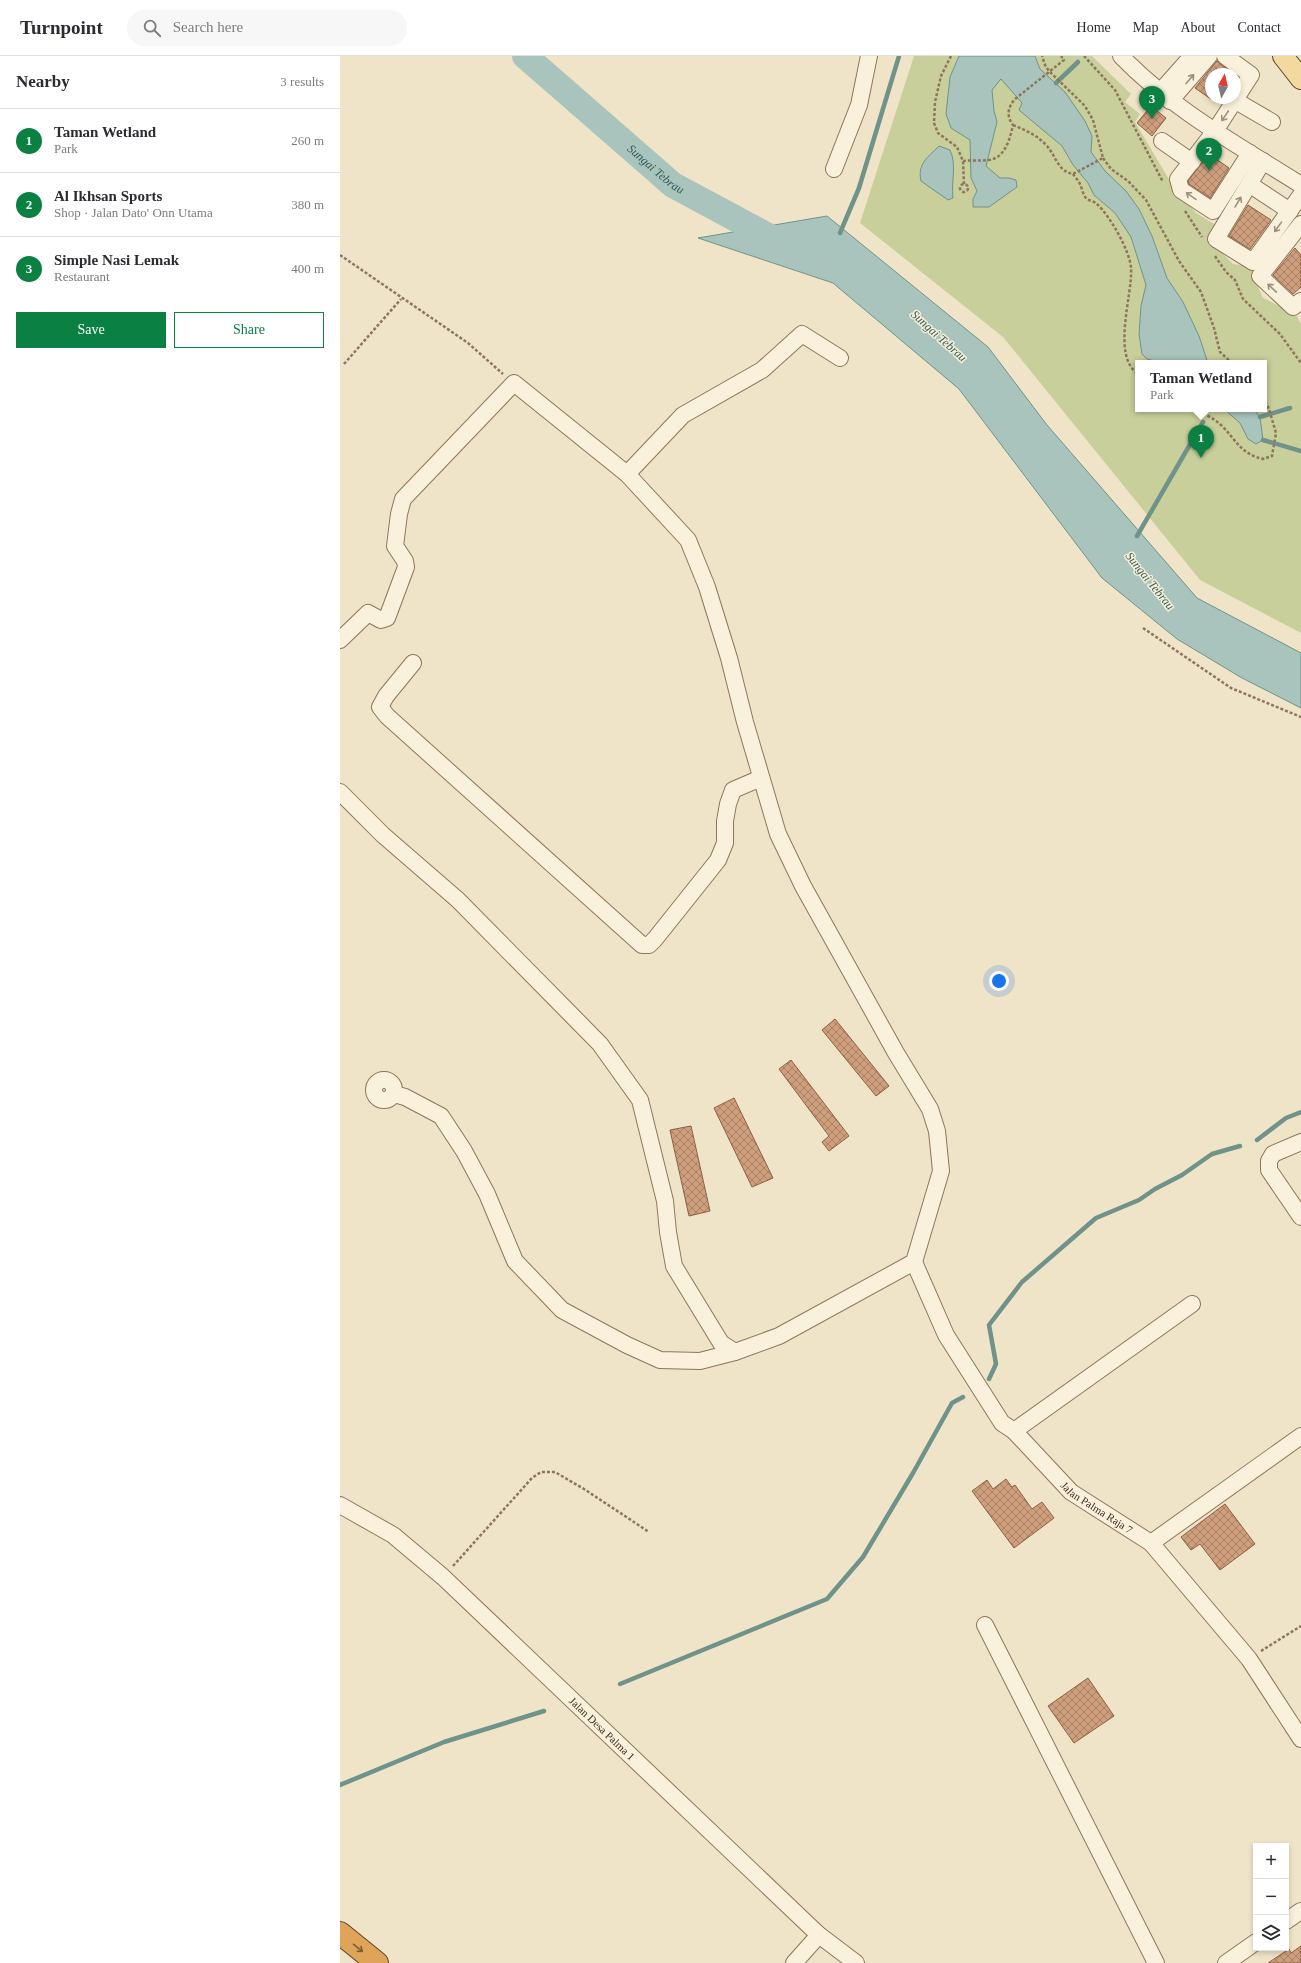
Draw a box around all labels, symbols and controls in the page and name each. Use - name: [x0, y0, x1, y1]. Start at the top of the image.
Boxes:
- search box: [127, 10, 407, 46]
- text: Turnpoint: [20, 17, 103, 38]
- icon: search: [141, 17, 163, 39]
- text: Search here: [173, 19, 243, 35]
- text: Home: [1077, 20, 1111, 35]
- text: Map: [1133, 20, 1158, 35]
- text: About: [1180, 20, 1215, 35]
- text: Contact: [1237, 20, 1281, 35]
- north arrow: [1205, 68, 1241, 104]
- text: Nearby: [16, 72, 70, 91]
- one-way arrow: [1185, 73, 1194, 84]
- text: 3 results: [280, 74, 324, 89]
- pin: 3: [1139, 86, 1165, 119]
- one-way arrow: [1221, 110, 1229, 121]
- text: Taman Wetland: [54, 124, 156, 140]
- text: 1: [26, 133, 32, 148]
- text: 260 m: [291, 133, 324, 148]
- pin: 2: [1196, 138, 1222, 171]
- text: Park: [54, 141, 78, 156]
- water label: Sungai Tebrau: [624, 141, 687, 197]
- text: Al Ikhsan Sports: [54, 188, 162, 204]
- one-way arrow: [1186, 192, 1197, 200]
- text: 2: [26, 197, 32, 212]
- text: 380 m: [291, 197, 324, 212]
- one-way arrow: [1234, 197, 1242, 208]
- text: Shop · Jalan Dato' Onn Utama: [54, 205, 213, 220]
- one-way arrow: [1274, 221, 1282, 232]
- text: Simple Nasi Lemak: [54, 252, 179, 268]
- text: 3: [26, 261, 32, 276]
- text: 400 m: [291, 261, 324, 276]
- text: Restaurant: [54, 269, 110, 284]
- one-way arrow: [1267, 283, 1277, 293]
- water label: Sungai Tebrau: [908, 307, 970, 365]
- button: Save: [16, 312, 166, 348]
- button: Share: [174, 312, 324, 348]
- popup: [1135, 360, 1267, 412]
- text: Taman Wetland: [1150, 370, 1252, 386]
- text: Park: [1150, 387, 1174, 402]
- pin: 1: [1188, 425, 1214, 458]
- water label: Sungai Tebrau: [1123, 549, 1177, 613]
- your location: [989, 971, 1009, 991]
- street label: Jalan Palma Raja 7: [1058, 1479, 1135, 1536]
- street label: Jalan Desa Palma 1: [567, 1695, 637, 1763]
- map controls: [1253, 1843, 1289, 1951]
- button: +: [1253, 1843, 1289, 1879]
- button: −: [1253, 1879, 1289, 1915]
- button: layers: [1253, 1915, 1289, 1951]
- one-way arrow: [353, 1944, 364, 1953]

